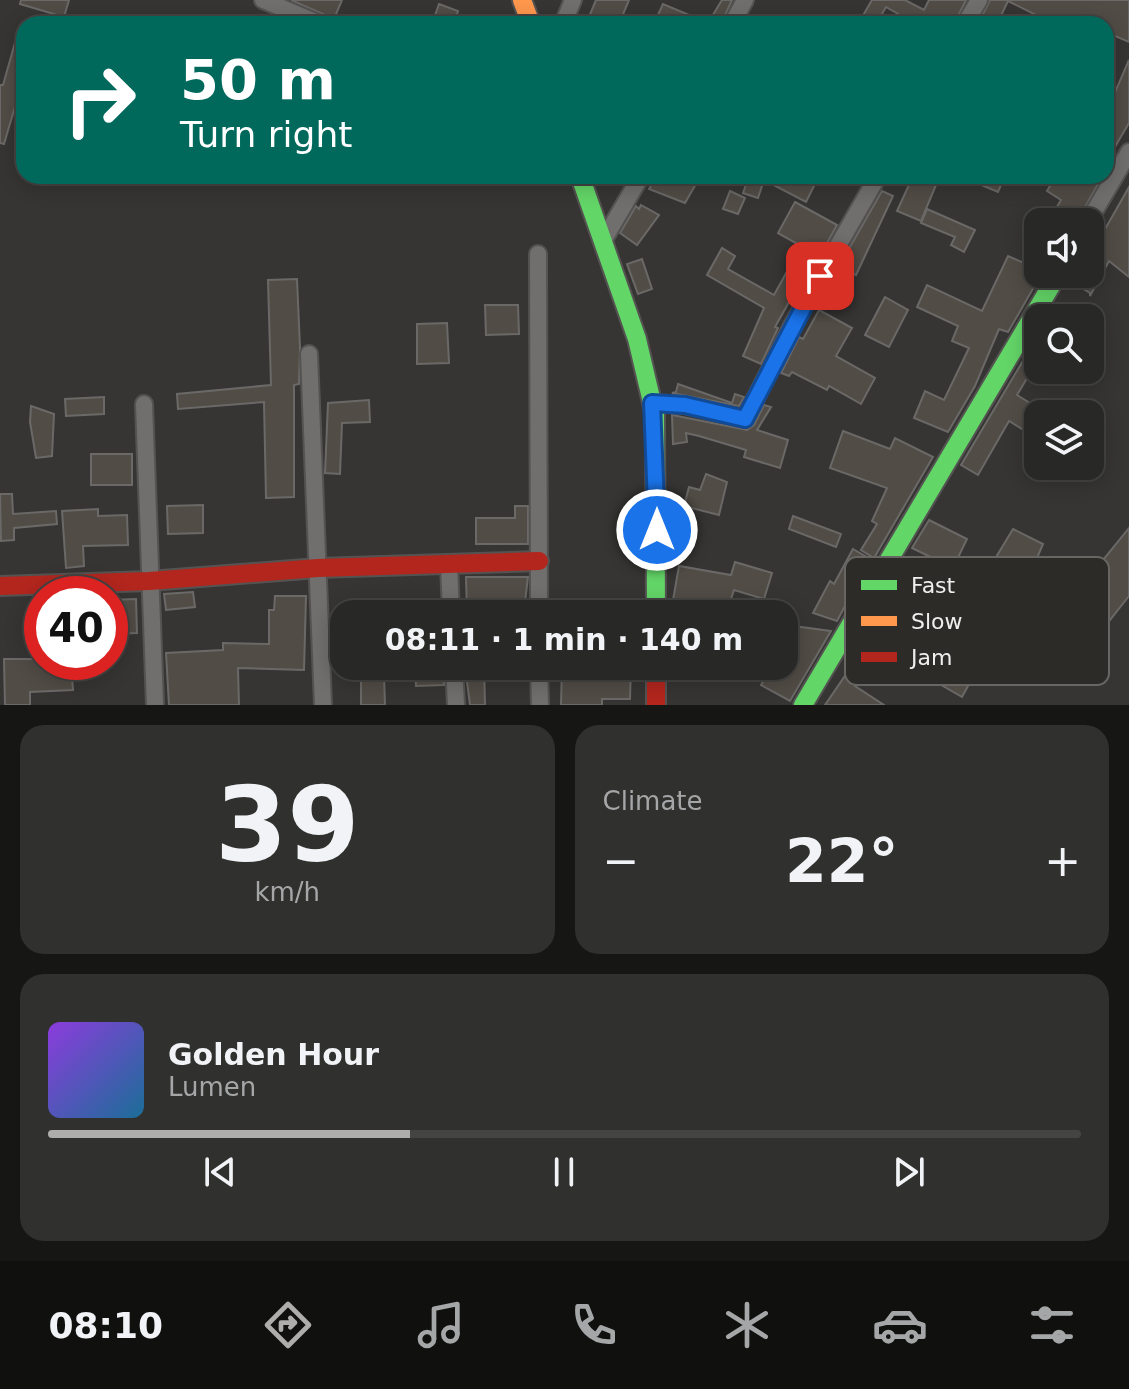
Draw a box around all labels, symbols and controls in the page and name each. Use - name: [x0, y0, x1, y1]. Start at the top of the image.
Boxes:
- text: 50 m: [180, 47, 336, 112]
- icon: right: [48, 48, 152, 152]
- text: Turn right: [180, 114, 352, 155]
- map controls: [1024, 208, 1104, 480]
- button: sound: [1024, 208, 1104, 288]
- pin: [786, 242, 854, 310]
- icon: arrive: [798, 254, 842, 298]
- button: search: [1024, 304, 1104, 384]
- button: layers: [1024, 400, 1104, 480]
- position arrow: [615, 488, 699, 572]
- legend: [845, 557, 1109, 685]
- text: Fast: [911, 573, 956, 598]
- speed limit sign: 40: [24, 576, 128, 680]
- text: Slow: [911, 609, 963, 634]
- text: 08:11 · 1 min · 140 m: [385, 622, 743, 657]
- text: Jam: [909, 645, 952, 670]
- text: 39: [215, 764, 360, 886]
- text: Climate: [603, 786, 703, 816]
- text: 22°: [785, 826, 899, 896]
- text: −: [603, 835, 639, 886]
- text: +: [1044, 835, 1081, 886]
- text: km/h: [254, 877, 320, 907]
- text: Golden Hour: [168, 1037, 379, 1072]
- text: Lumen: [168, 1072, 256, 1102]
- icon: previous: [198, 1150, 242, 1194]
- icon: pause: [542, 1150, 586, 1194]
- icon: next: [887, 1150, 931, 1194]
- icon: directions: [260, 1297, 316, 1353]
- icon: music: [413, 1297, 469, 1353]
- icon: phone: [566, 1297, 622, 1353]
- icon: climate: [719, 1297, 775, 1353]
- icon: car: [872, 1297, 928, 1353]
- icon: filters: [1024, 1297, 1080, 1353]
- text: 08:10: [48, 1305, 163, 1346]

